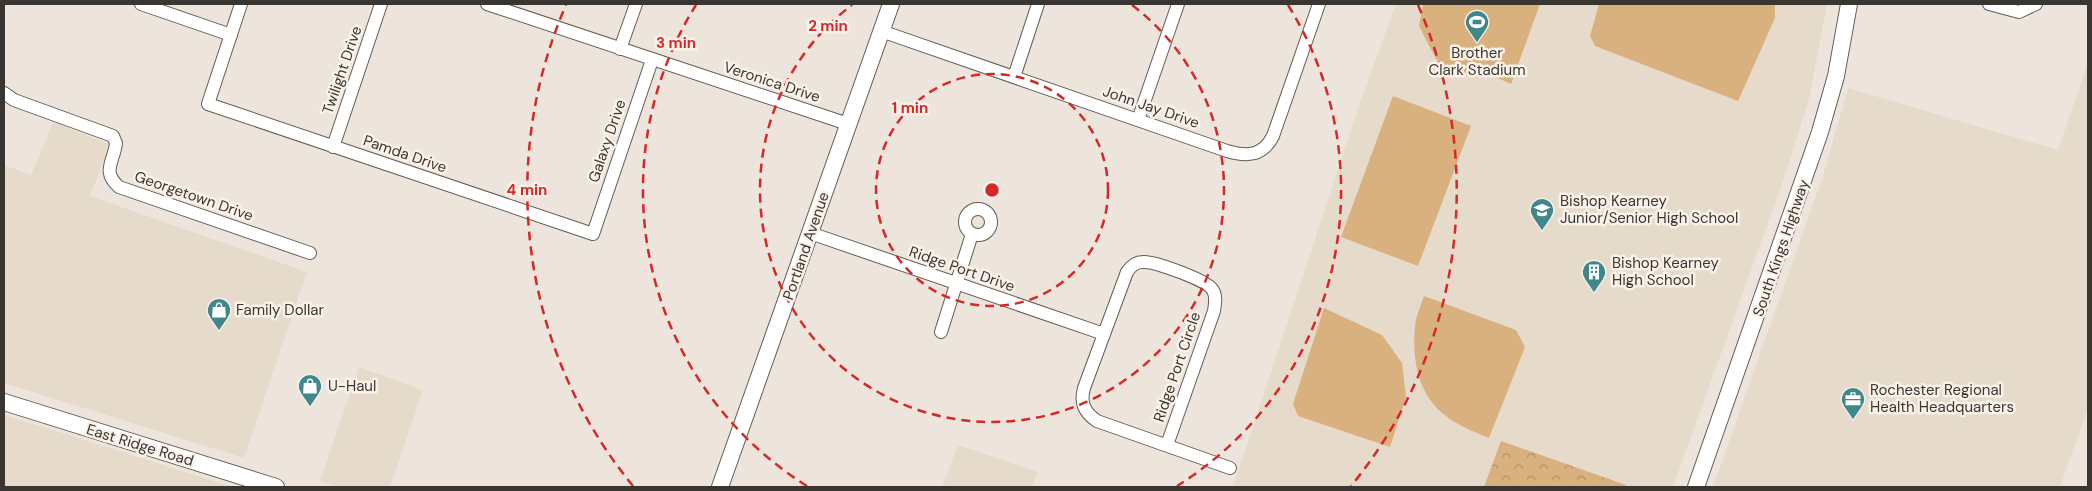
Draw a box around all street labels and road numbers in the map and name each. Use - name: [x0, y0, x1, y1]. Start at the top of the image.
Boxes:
- street label: Twilight Drive: [318, 23, 366, 117]
- street label: Veronica Drive: [721, 57, 823, 107]
- street label: John Jay Drive: [1100, 81, 1202, 133]
- street label: Galaxy Drive: [583, 97, 631, 185]
- street label: Pamda Drive: [361, 130, 449, 178]
- street label: Georgetown Drive: [132, 166, 256, 226]
- street label: South Kings Highway: [1748, 176, 1814, 319]
- street label: Portland Avenue: [778, 189, 834, 303]
- street label: Ridge Port Drive: [906, 242, 1018, 296]
- street label: Ridge Port Circle: [1149, 309, 1205, 425]
- street label: East Ridge Road: [84, 419, 196, 471]

